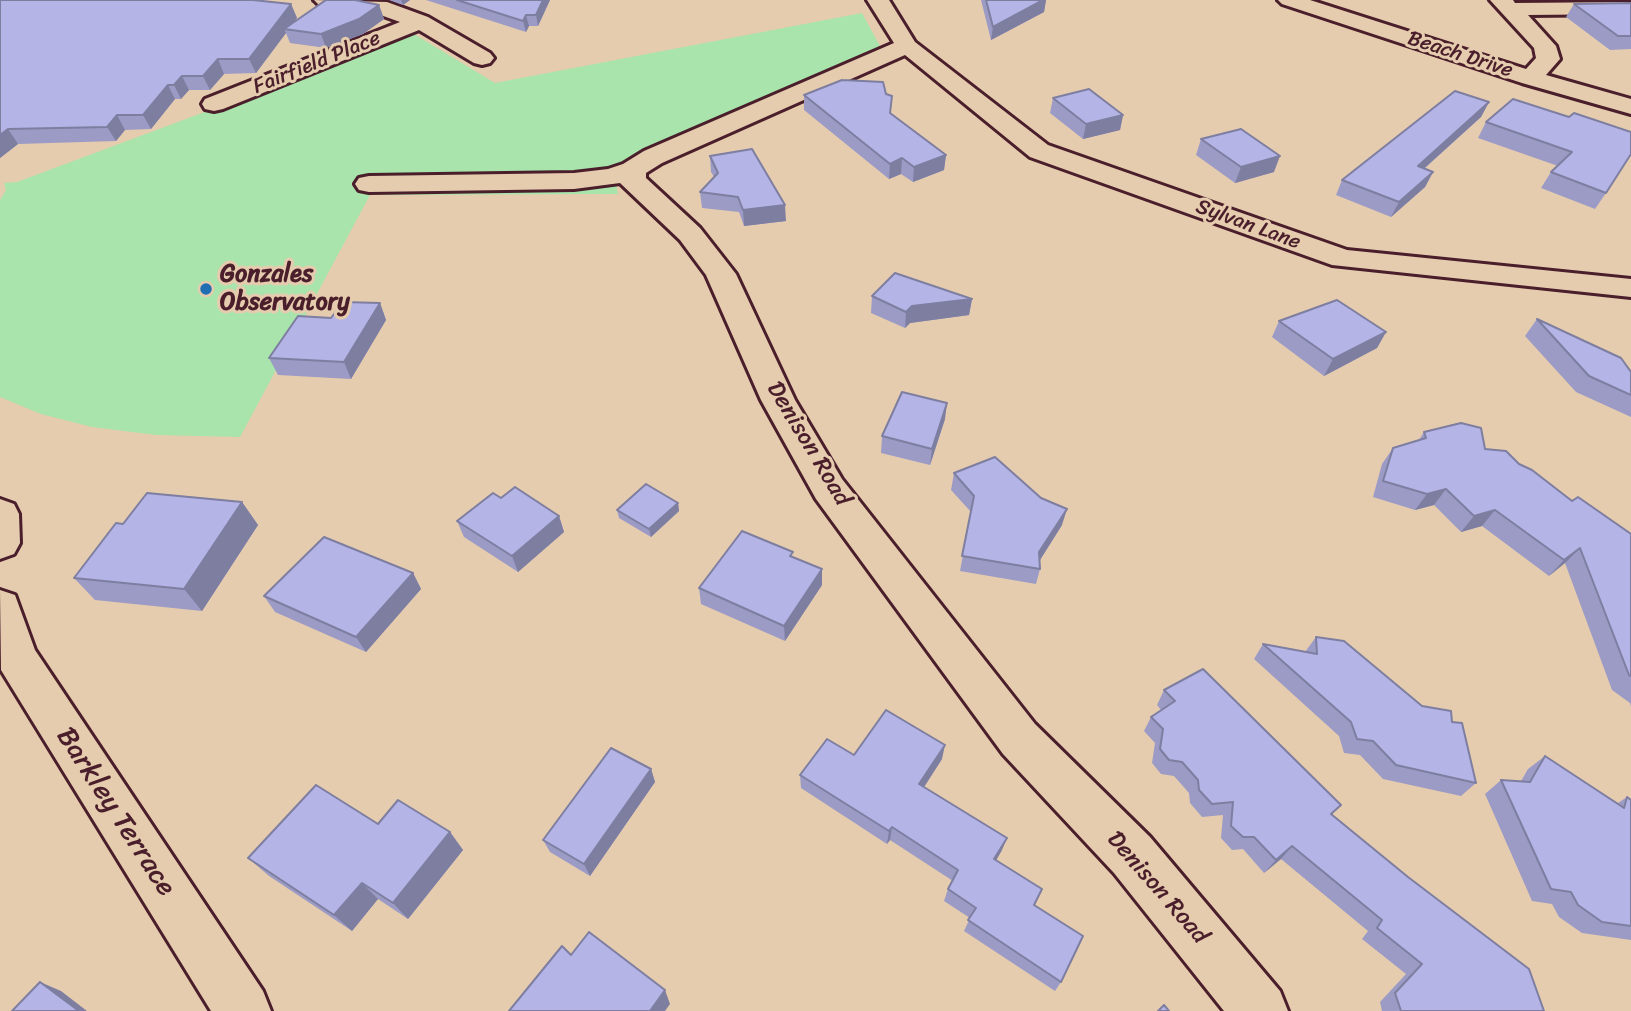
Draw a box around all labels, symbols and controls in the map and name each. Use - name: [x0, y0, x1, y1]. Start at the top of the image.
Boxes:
- street label: Fairfield Place: [250, 26, 384, 100]
- street label: Beach Drive: [1404, 26, 1516, 84]
- street label: Sylvan Lane: [1192, 194, 1304, 256]
- place label: Gonzales Observatory: [220, 261, 350, 317]
- marker: Gonzales Observatory: [198, 281, 214, 297]
- street label: Denison Road: [760, 377, 856, 511]
- street label: Barkley Terrace: [48, 721, 182, 903]
- street label: Denison Road: [1100, 826, 1214, 950]

